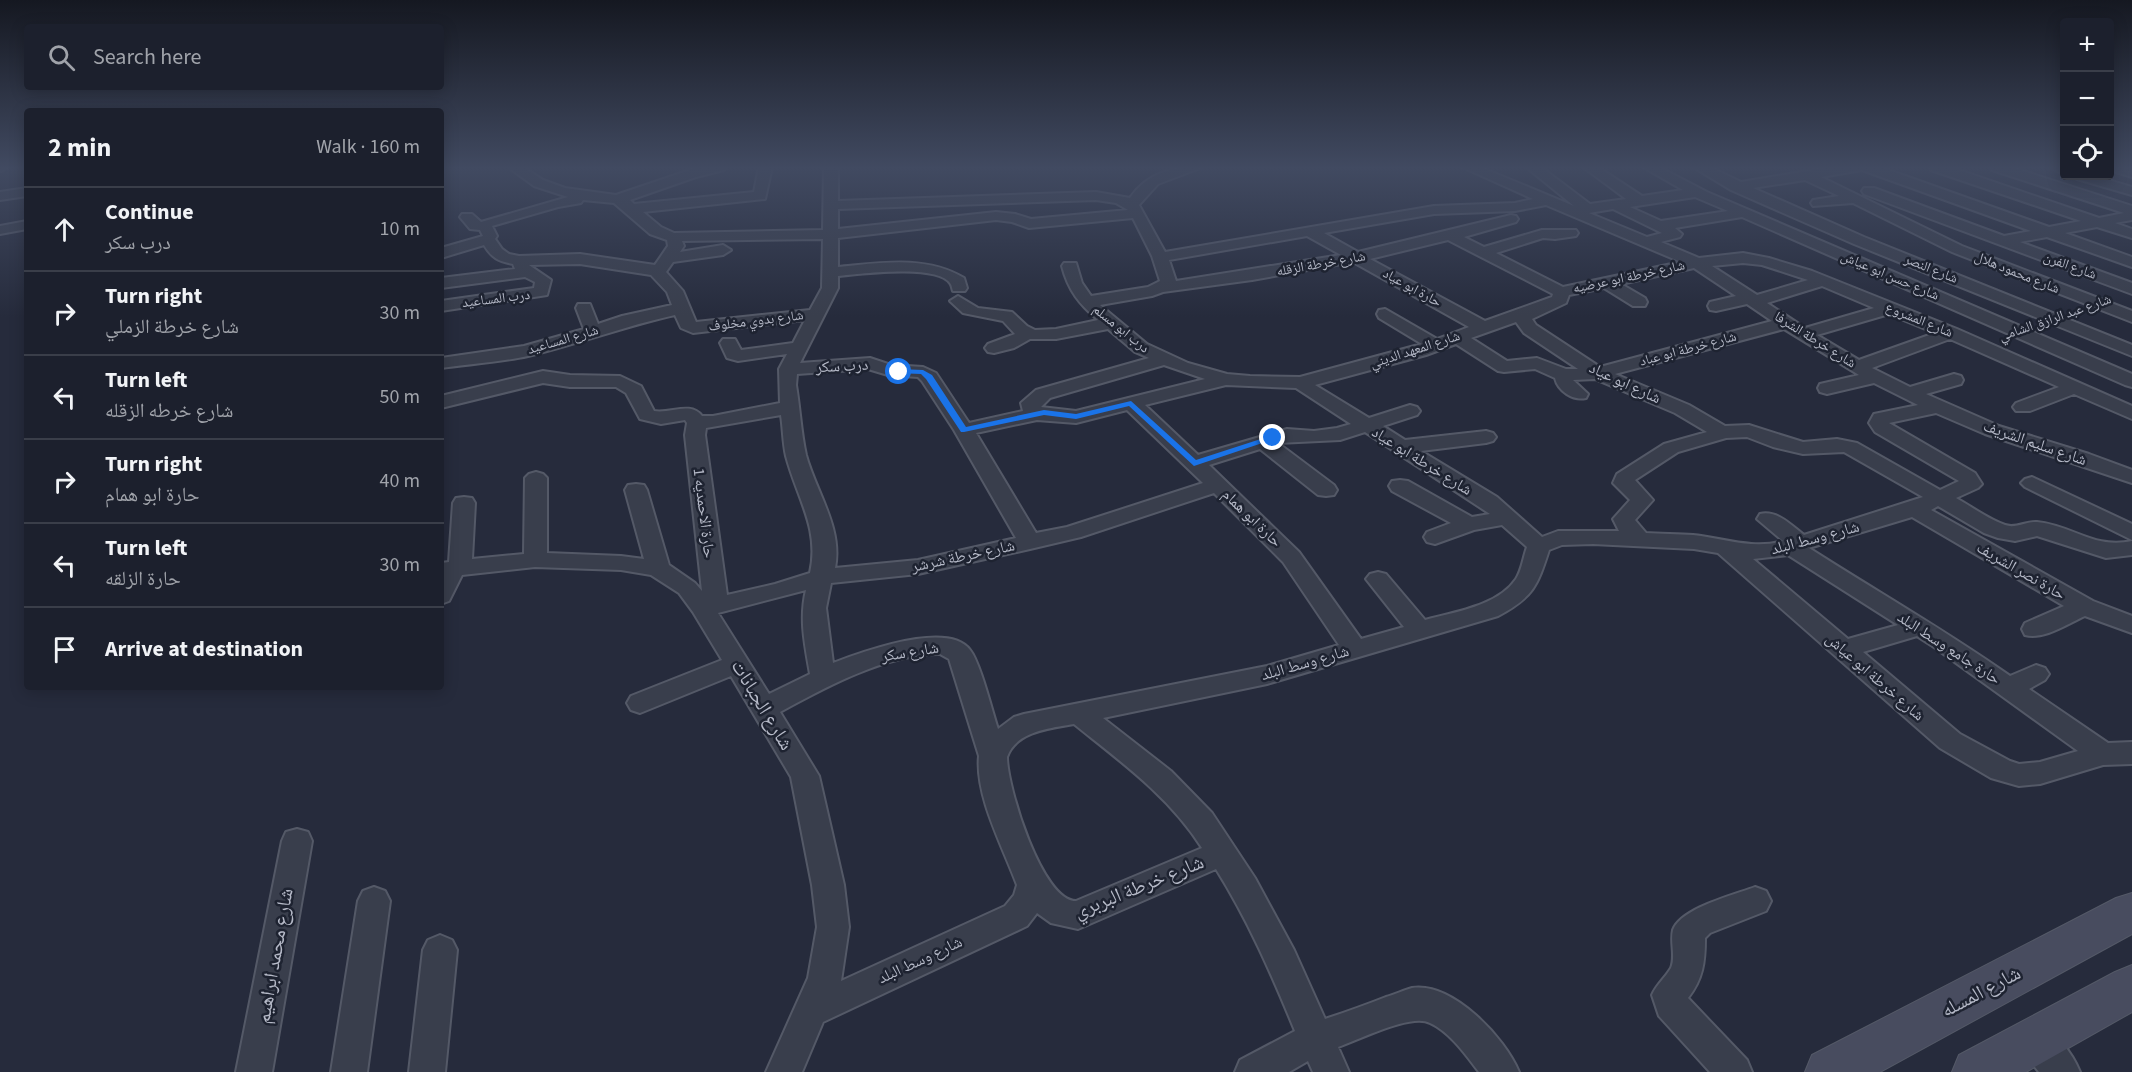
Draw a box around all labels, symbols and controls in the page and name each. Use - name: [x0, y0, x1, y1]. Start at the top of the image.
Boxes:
- map controls: [2060, 18, 2114, 180]
- button: +: [2060, 18, 2114, 72]
- search box: [24, 24, 444, 90]
- icon: search: [45, 41, 78, 74]
- text: Search here: [93, 41, 201, 73]
- button: −: [2060, 72, 2114, 126]
- button: locate: [2060, 126, 2114, 180]
- text: 2 min: [48, 129, 111, 166]
- text: Walk · 160 m: [316, 133, 420, 161]
- text: Continue: [105, 196, 194, 228]
- icon: ahead: [48, 213, 81, 246]
- text: 10 m: [380, 215, 420, 243]
- text: درب سكر: [105, 229, 171, 257]
- street label: شارع خرطة الزقله: [1275, 246, 1367, 282]
- street label: شارع حسن ابو عياش: [1838, 246, 1942, 306]
- street label: شارع محمود هلال: [1972, 247, 2062, 299]
- street label: شارع الفرن: [2041, 247, 2099, 285]
- street label: شارع النصر: [1900, 249, 1961, 289]
- street label: شارع خرطة ابو عرضيه: [1571, 255, 1687, 299]
- street label: حارة ابو عياد: [1379, 264, 1445, 312]
- text: Turn right: [105, 280, 202, 312]
- street label: درب المساعيد: [461, 285, 531, 313]
- street label: شارع عبد الرازق الشامي: [1996, 289, 2114, 347]
- icon: right: [48, 297, 81, 330]
- street label: شارع المشروع: [1882, 297, 1956, 343]
- text: 30 m: [380, 299, 420, 327]
- street label: درب ابو مسلم: [1088, 300, 1154, 358]
- street label: شارع بدوي مخلوف: [707, 305, 805, 337]
- street label: شارع خرطة الشرفا: [1770, 307, 1860, 373]
- text: شارع خرطة الزملي: [105, 313, 239, 341]
- street label: شارع المساعيد: [525, 320, 601, 360]
- street label: شارع المعهد الديني: [1367, 326, 1463, 374]
- street label: شارع خرطة ابو عباد: [1637, 326, 1739, 372]
- street label: درب سكر: [814, 354, 869, 378]
- street label: شارع ابو عياد: [1585, 357, 1665, 409]
- route start: [885, 358, 911, 384]
- text: Turn left: [105, 364, 187, 396]
- icon: left: [48, 381, 81, 414]
- text: 50 m: [380, 383, 420, 411]
- text: شارع خرطه الزقله: [105, 397, 233, 425]
- street label: شارع سليم الشريف: [1980, 415, 2090, 471]
- street label: شارع خرطة ابو عياد: [1368, 421, 1476, 501]
- route end: [1259, 424, 1285, 450]
- text: Turn right: [105, 448, 202, 480]
- icon: right: [48, 465, 81, 498]
- text: 40 m: [380, 467, 420, 495]
- street label: حارة الاحمديه 1: [688, 467, 720, 559]
- text: حارة ابو همام: [105, 481, 200, 509]
- street label: حارة ابو همام: [1217, 484, 1287, 552]
- street label: شارع وسط البلد: [1768, 516, 1862, 560]
- text: Turn left: [105, 532, 187, 564]
- street label: شارع خرطة شرشر: [908, 534, 1017, 578]
- street label: حارة نصر الشريف: [1972, 537, 2070, 605]
- icon: left: [48, 549, 81, 582]
- text: 30 m: [380, 551, 420, 579]
- text: حارة الزلقه: [105, 565, 181, 593]
- street label: حارة جامع وسط البلد: [1893, 606, 2005, 690]
- street label: شارع خرطة ابو عياش: [1821, 628, 1929, 726]
- icon: arrive: [48, 633, 81, 666]
- text: Arrive at destination: [105, 633, 303, 665]
- street label: شارع سكر: [879, 637, 940, 668]
- street label: شارع وسط البلد: [1258, 640, 1352, 686]
- street label: شارع الجبانات: [724, 654, 800, 756]
- street label: شارع خرطة البربري: [1070, 848, 1209, 927]
- street label: شارع محمد ابراهيم: [249, 886, 301, 1026]
- street label: شارع وسط البلد: [874, 931, 966, 989]
- street label: شارع المسله: [1936, 959, 2026, 1025]

